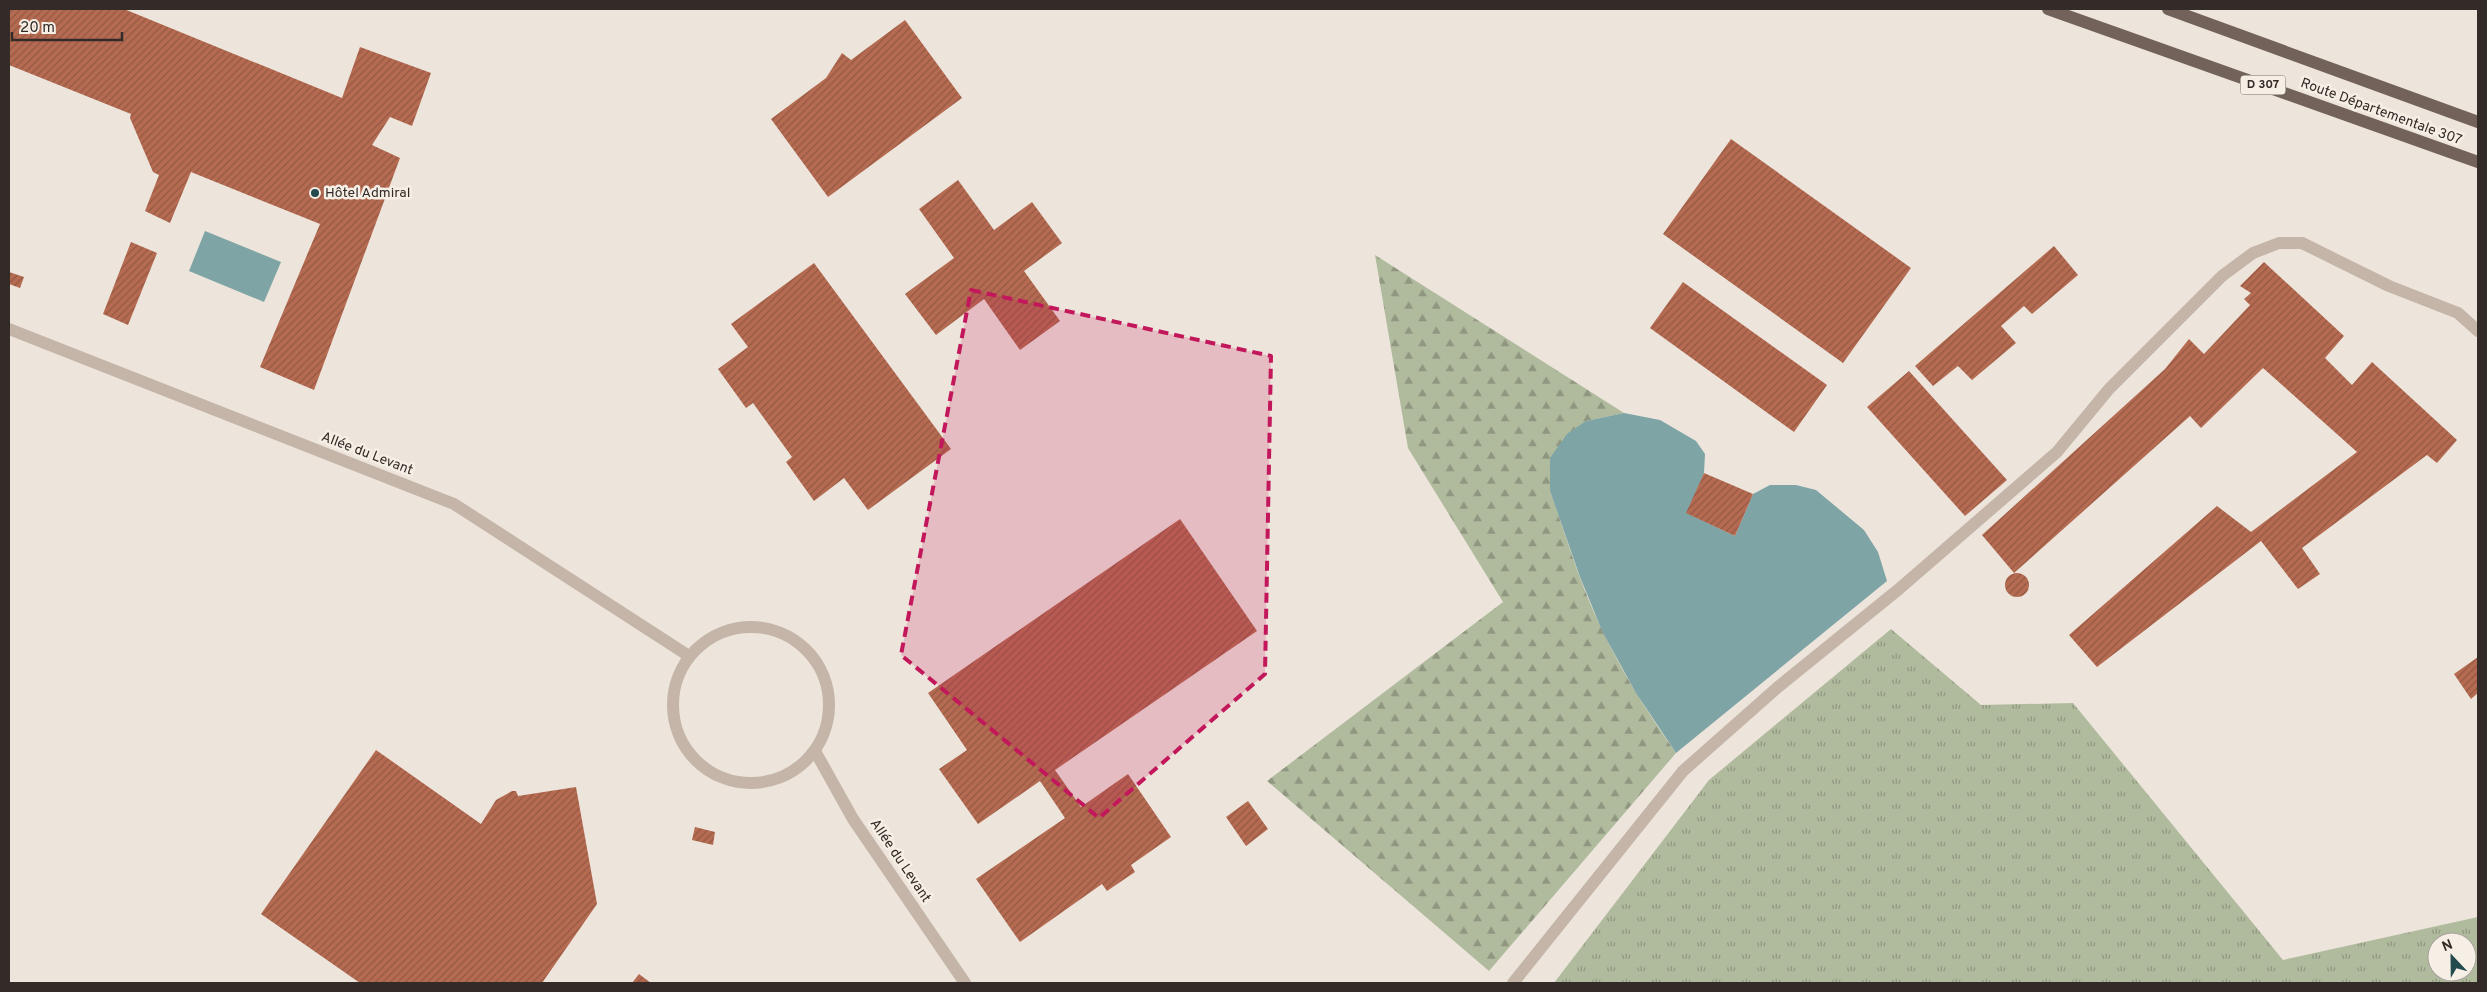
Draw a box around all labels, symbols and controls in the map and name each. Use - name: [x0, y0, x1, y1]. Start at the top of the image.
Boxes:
- scale bar: [12, 10, 122, 42]
- text: 20 m: [20, 19, 55, 38]
- street label: Route Départementale 307: [2298, 75, 2464, 149]
- road number: D 307: [2240, 76, 2286, 94]
- place label: Hôtel Admiral: [325, 185, 410, 202]
- marker: Hôtel Admiral: [309, 187, 321, 199]
- street label: Allée du Levant: [319, 429, 415, 479]
- street label: Allée du Levant: [866, 816, 934, 906]
- north arrow: [2427, 932, 2477, 982]
- text: N: [2440, 937, 2456, 956]

